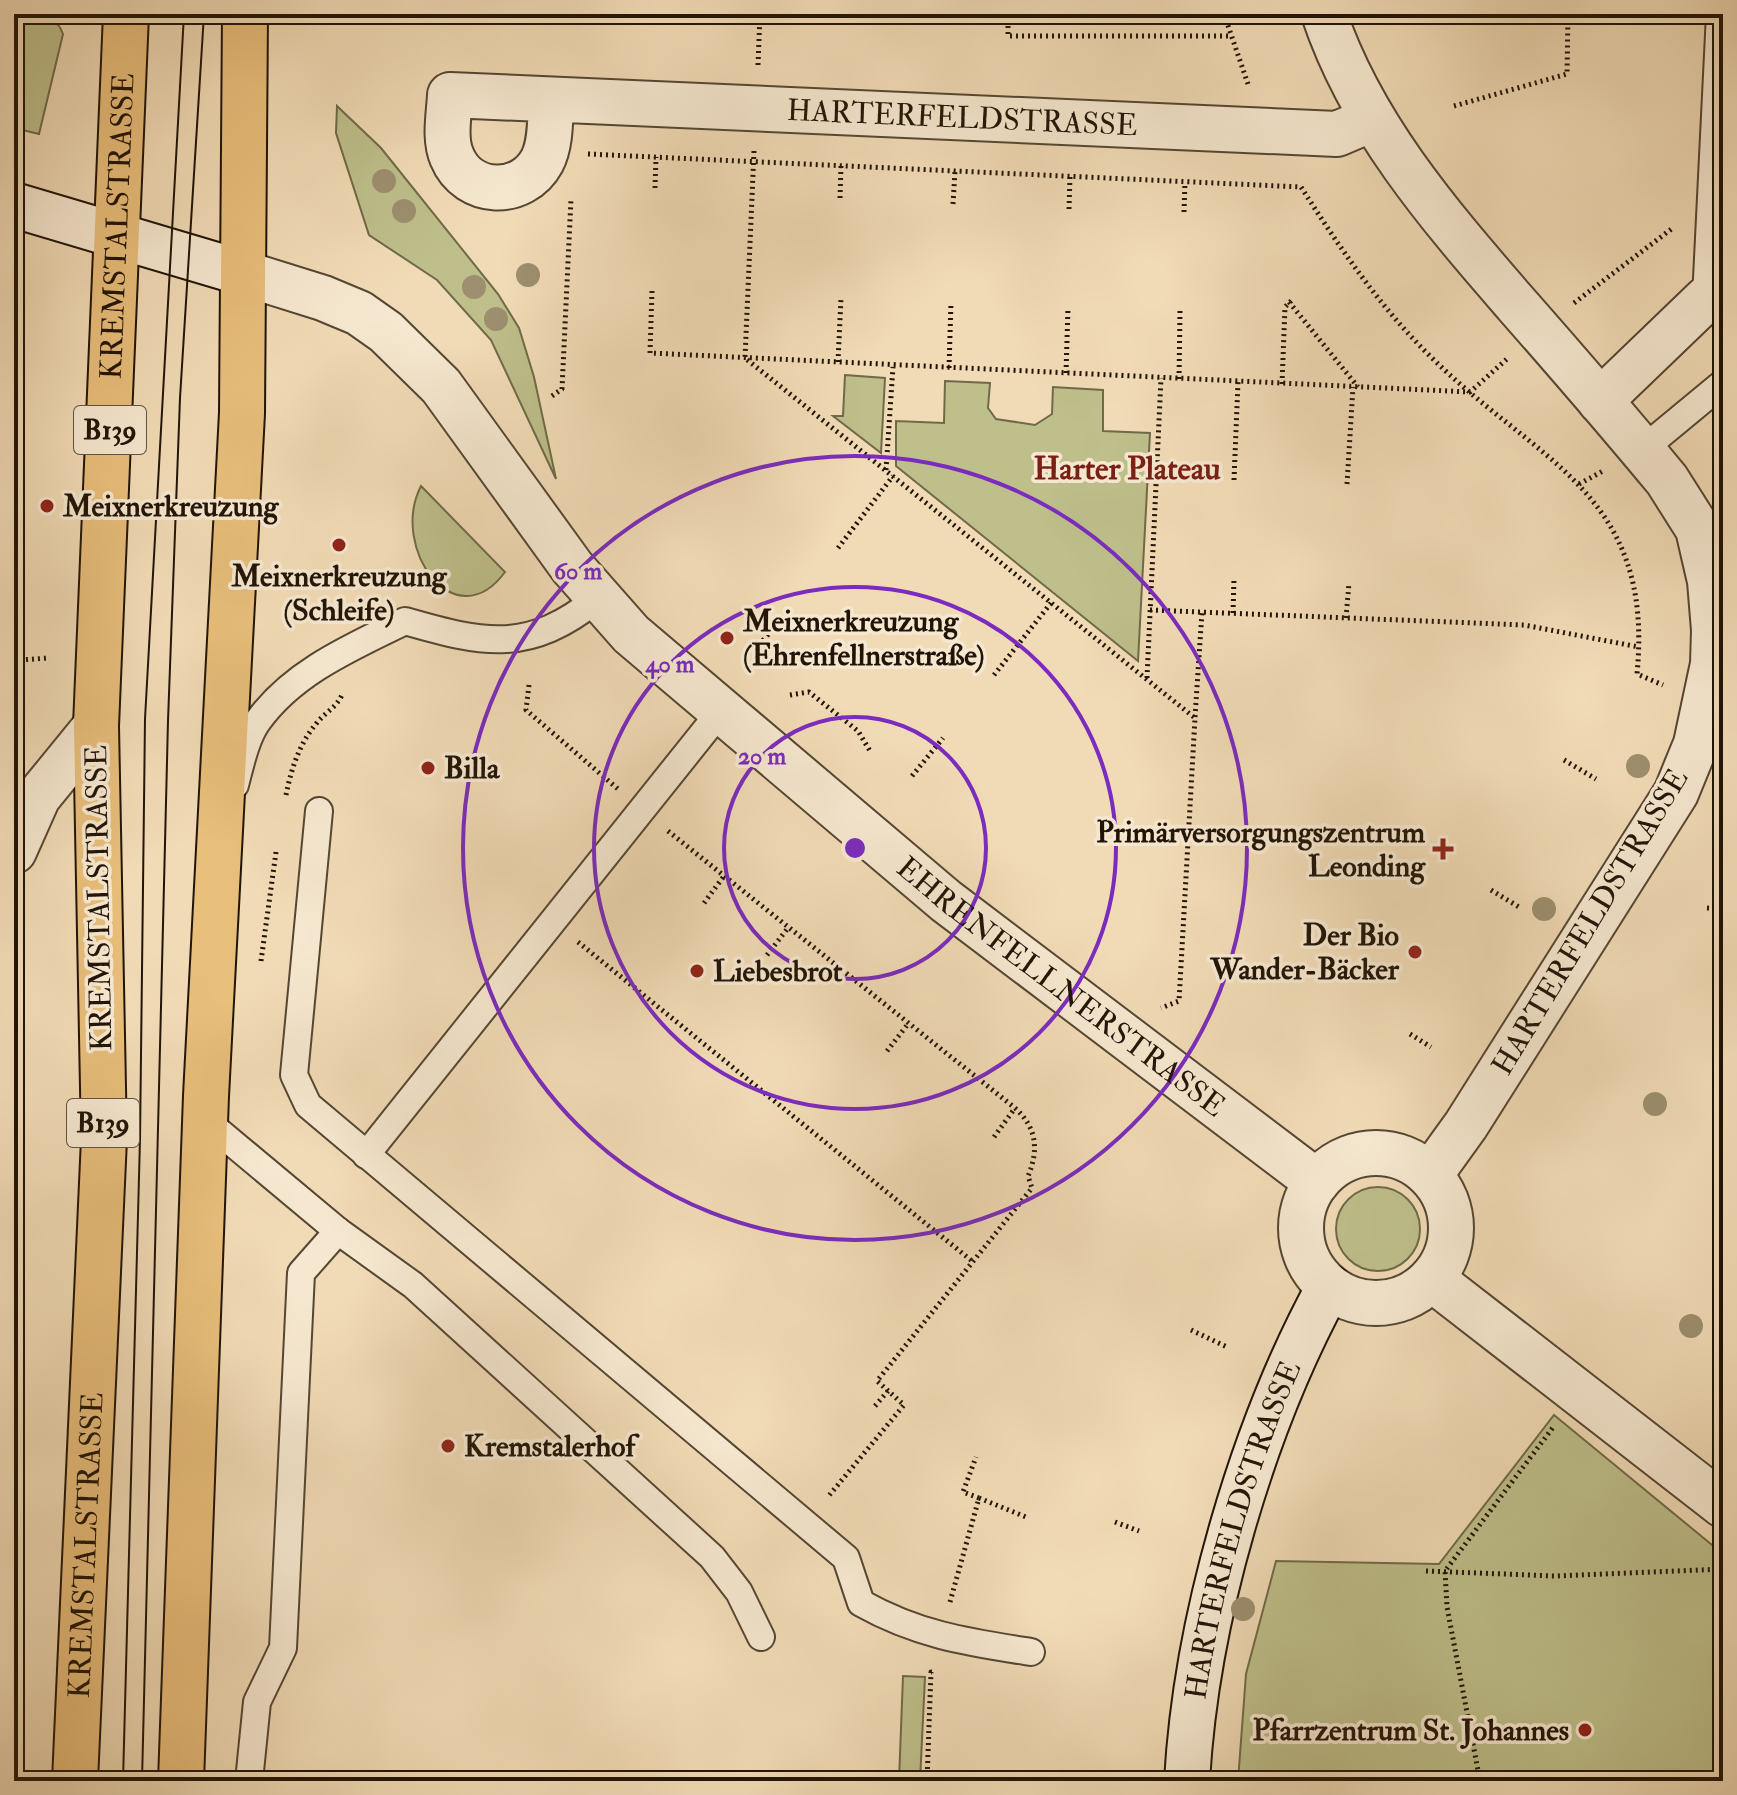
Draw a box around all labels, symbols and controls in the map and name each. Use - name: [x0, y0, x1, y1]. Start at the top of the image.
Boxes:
- street label: KREMSTALSTRASSE: [92, 72, 142, 380]
- street label: HARTERFELDSTRASSE: [786, 91, 1138, 144]
- road number: B139: [74, 406, 146, 454]
- district label: Harter Plateau: [1033, 449, 1221, 489]
- place label: Meixnerkreuzung: [62, 488, 279, 525]
- marker: Meixnerkreuzung: [38, 497, 56, 515]
- marker: Meixnerkreuzung (Schleife): [330, 536, 348, 554]
- text: 60 m: [554, 556, 602, 587]
- place label: Meixnerkreuzung (Schleife): [230, 558, 448, 629]
- place label: Meixnerkreuzung (Ehrenfellnerstraße): [742, 603, 985, 674]
- marker: Meixnerkreuzung (Ehrenfellnerstraße): [718, 629, 736, 647]
- text: 40 m: [645, 649, 695, 680]
- text: 20 m: [738, 741, 786, 772]
- street label: KREMSTALSTRASSE: [78, 745, 120, 1051]
- place label: Billa: [444, 750, 501, 787]
- marker: Billa: [419, 759, 437, 777]
- street label: HARTERFELDSTRASSE: [1484, 762, 1696, 1082]
- place label: Primärversorgungszentrum Leonding: [1096, 814, 1426, 885]
- centre of rings: [841, 834, 869, 862]
- marker: Primärversorgungszentrum Leonding: [1432, 838, 1454, 860]
- street label: EHRENFELLNERSTRASSE: [889, 849, 1233, 1124]
- place label: Der Bio Wander-Bäcker: [1210, 917, 1400, 988]
- marker: Der Bio Wander-Bäcker: [1406, 943, 1424, 961]
- place label: Liebesbrot: [713, 953, 843, 990]
- marker: Liebesbrot: [688, 962, 706, 980]
- road number: B139: [67, 1099, 139, 1147]
- street label: HARTERFELDSTRASSE: [1177, 1355, 1309, 1702]
- street label: KREMSTALSTRASSE: [60, 1391, 111, 1699]
- place label: Kremstalerhof: [464, 1428, 641, 1465]
- marker: Kremstalerhof: [439, 1437, 457, 1455]
- place label: Pfarrzentrum St. Johannes: [1253, 1712, 1569, 1749]
- marker: Pfarrzentrum St. Johannes: [1576, 1721, 1594, 1739]

